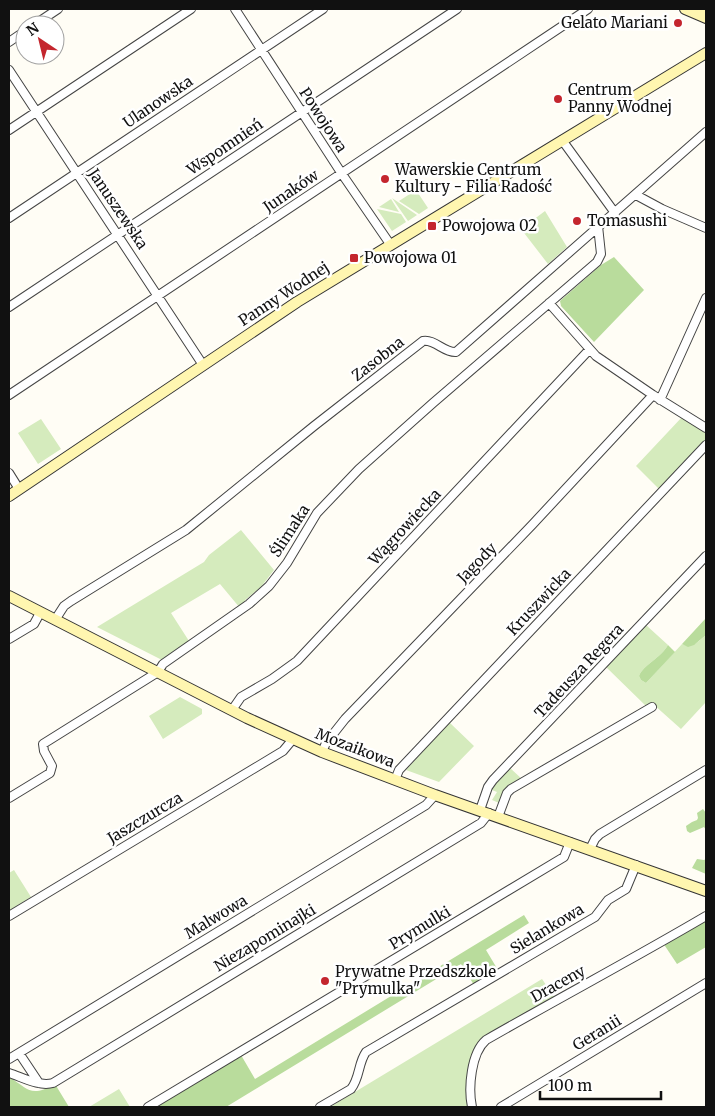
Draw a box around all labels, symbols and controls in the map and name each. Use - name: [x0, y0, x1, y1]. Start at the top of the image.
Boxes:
- place label: Gelato Mariani: [561, 13, 668, 32]
- north arrow: [15, 15, 65, 65]
- marker: Gelato Mariani: [672, 17, 684, 29]
- text: N: [23, 19, 42, 40]
- street label: Ulanowska: [119, 71, 196, 132]
- place label: Centrum Panny Wodnej: [568, 80, 672, 116]
- street label: Powojowa: [295, 84, 351, 156]
- marker: Centrum Panny Wodnej: [552, 93, 564, 105]
- street label: Wspomnień: [182, 114, 266, 179]
- place label: Wawerskie Centrum Kultury - Filia Radość: [394, 160, 553, 196]
- street label: Januszewska: [84, 164, 152, 253]
- street label: Junaków: [259, 165, 322, 217]
- marker: Wawerskie Centrum Kultury - Filia Radość: [379, 173, 391, 185]
- place label: Tomasushi: [587, 211, 667, 230]
- marker: Tomasushi: [571, 215, 583, 227]
- place label: Powojowa 02: [442, 216, 537, 235]
- marker: Powojowa 02: [426, 220, 438, 232]
- place label: Powojowa 01: [364, 248, 457, 267]
- marker: Powojowa 01: [348, 252, 360, 264]
- street label: Panny Wodnej: [235, 257, 333, 330]
- street label: Zasobna: [348, 332, 408, 385]
- street label: Wągrowiecka: [364, 485, 445, 569]
- street label: Ślimaka: [265, 500, 314, 561]
- street label: Jagody: [452, 538, 501, 588]
- street label: Kruszwicka: [503, 564, 575, 639]
- street label: Tadeusza Regera: [530, 620, 627, 722]
- street label: Mozaikowa: [313, 724, 397, 771]
- street label: Jaszczurcza: [103, 788, 186, 848]
- street label: Malwowa: [181, 891, 250, 943]
- street label: Sielankowa: [507, 899, 587, 958]
- street label: Niezapominajki: [210, 900, 319, 975]
- street label: Prymulki: [386, 902, 454, 953]
- street label: Draceny: [527, 961, 589, 1006]
- place label: Prywatne Przedszkole "Prymulka": [335, 962, 496, 998]
- marker: Prywatne Przedszkole "Prymulka": [319, 975, 331, 987]
- street label: Geranii: [569, 1011, 625, 1054]
- scale bar: [540, 1068, 661, 1100]
- text: 100 m: [548, 1076, 592, 1095]

